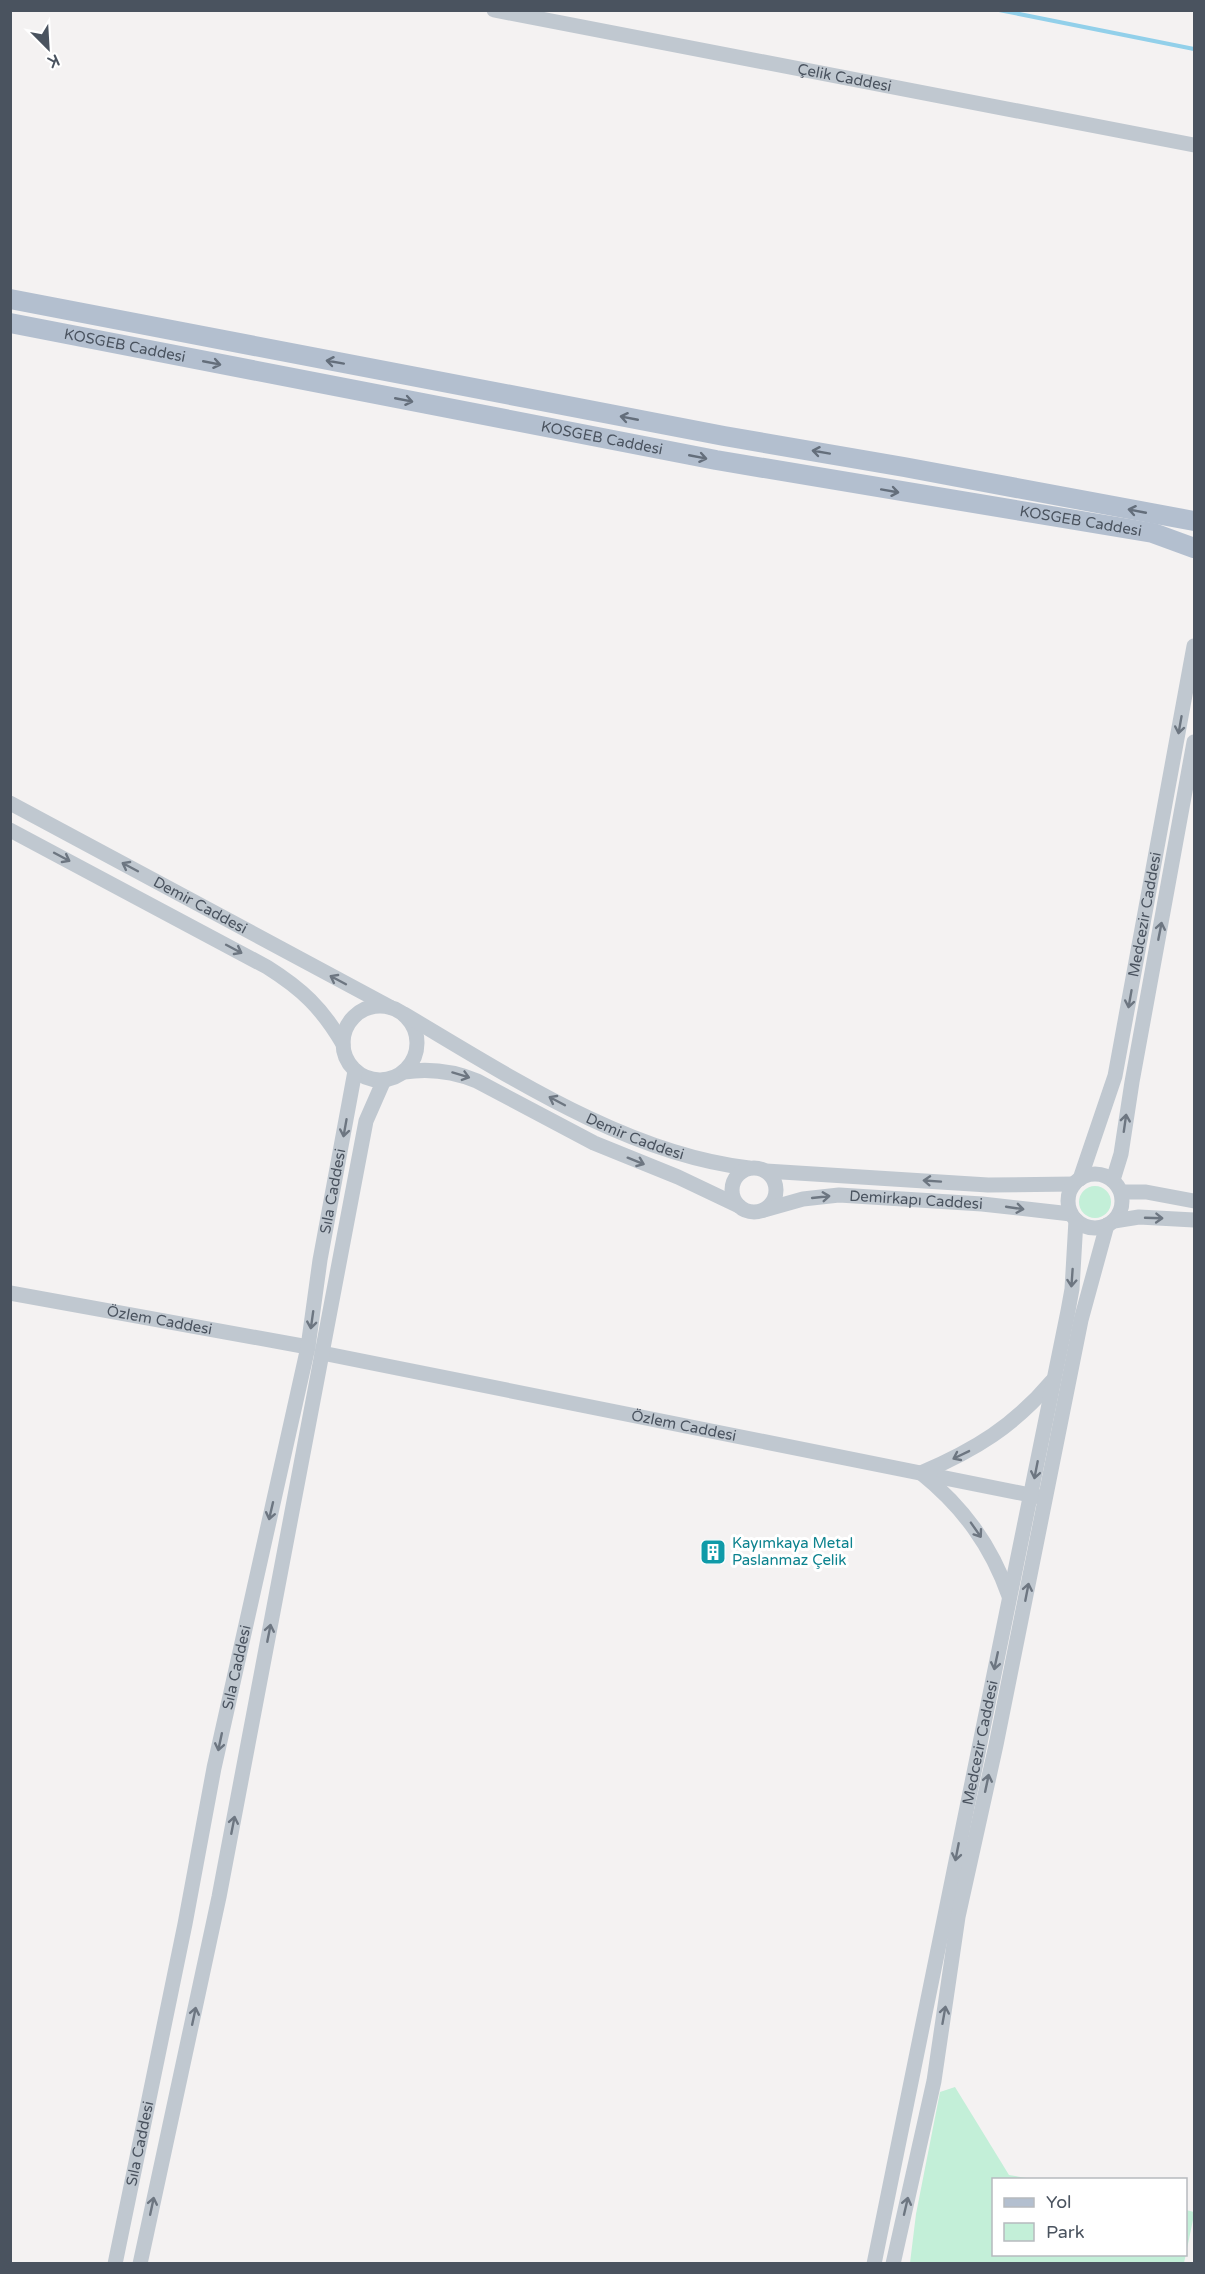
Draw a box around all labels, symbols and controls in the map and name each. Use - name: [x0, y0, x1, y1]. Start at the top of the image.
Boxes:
- north arrow: [18, 18, 78, 78]
- text: K: [44, 49, 63, 72]
- street label: Çelik Caddesi: [796, 60, 893, 95]
- street label: KOSGEB Caddesi: [62, 325, 187, 366]
- one-way arrow: [325, 356, 345, 367]
- one-way arrow: [202, 358, 221, 369]
- one-way arrow: [393, 395, 413, 406]
- one-way arrow: [620, 412, 640, 423]
- street label: KOSGEB Caddesi: [540, 417, 664, 458]
- one-way arrow: [812, 447, 832, 458]
- one-way arrow: [688, 451, 707, 463]
- one-way arrow: [880, 485, 900, 496]
- street label: KOSGEB Caddesi: [1018, 502, 1143, 540]
- one-way arrow: [1128, 505, 1147, 516]
- one-way arrow: [1174, 714, 1185, 734]
- street label: Medcezir Caddesi: [1124, 850, 1165, 978]
- one-way arrow: [53, 851, 70, 863]
- one-way arrow: [122, 861, 139, 873]
- street label: Demir Caddesi: [150, 873, 250, 938]
- one-way arrow: [1155, 922, 1166, 941]
- one-way arrow: [225, 943, 242, 955]
- one-way arrow: [330, 974, 348, 985]
- one-way arrow: [1124, 989, 1135, 1008]
- one-way arrow: [451, 1070, 470, 1081]
- one-way arrow: [548, 1095, 566, 1106]
- street label: Demir Caddesi: [583, 1109, 686, 1163]
- one-way arrow: [1120, 1114, 1131, 1133]
- one-way arrow: [339, 1118, 350, 1138]
- street label: Sıla Caddesi: [316, 1147, 349, 1235]
- one-way arrow: [626, 1156, 645, 1167]
- one-way arrow: [922, 1176, 942, 1187]
- street label: Demirkapı Caddesi: [849, 1187, 983, 1213]
- one-way arrow: [810, 1191, 830, 1202]
- one-way arrow: [1005, 1203, 1025, 1214]
- one-way arrow: [1144, 1212, 1164, 1223]
- one-way arrow: [1067, 1268, 1078, 1288]
- street label: Özlem Caddesi: [105, 1302, 214, 1338]
- one-way arrow: [306, 1310, 317, 1330]
- street label: Özlem Caddesi: [630, 1406, 738, 1445]
- one-way arrow: [953, 1450, 971, 1462]
- one-way arrow: [1030, 1459, 1041, 1479]
- one-way arrow: [264, 1501, 276, 1520]
- one-way arrow: [970, 1522, 982, 1538]
- place label: Kayımkaya Metal Paslanmaz Çelik: [732, 1534, 853, 1569]
- building icon: Kayımkaya Metal Paslanmaz Çelik: [698, 1537, 728, 1567]
- one-way arrow: [1022, 1582, 1033, 1602]
- street label: Sıla Caddesi: [218, 1623, 255, 1711]
- one-way arrow: [264, 1624, 275, 1643]
- one-way arrow: [990, 1650, 1001, 1670]
- street label: Medcezir Caddesi: [959, 1679, 1002, 1807]
- one-way arrow: [214, 1732, 225, 1752]
- one-way arrow: [982, 1773, 994, 1792]
- one-way arrow: [228, 1815, 239, 1835]
- one-way arrow: [951, 1841, 962, 1861]
- one-way arrow: [188, 2006, 200, 2025]
- one-way arrow: [938, 2006, 949, 2026]
- street label: Sıla Caddesi: [122, 2099, 157, 2188]
- legend: [992, 2178, 1187, 2256]
- text: Yol: [1046, 2191, 1072, 2213]
- one-way arrow: [147, 2197, 159, 2216]
- one-way arrow: [900, 2197, 912, 2216]
- text: Park: [1046, 2221, 1085, 2243]

